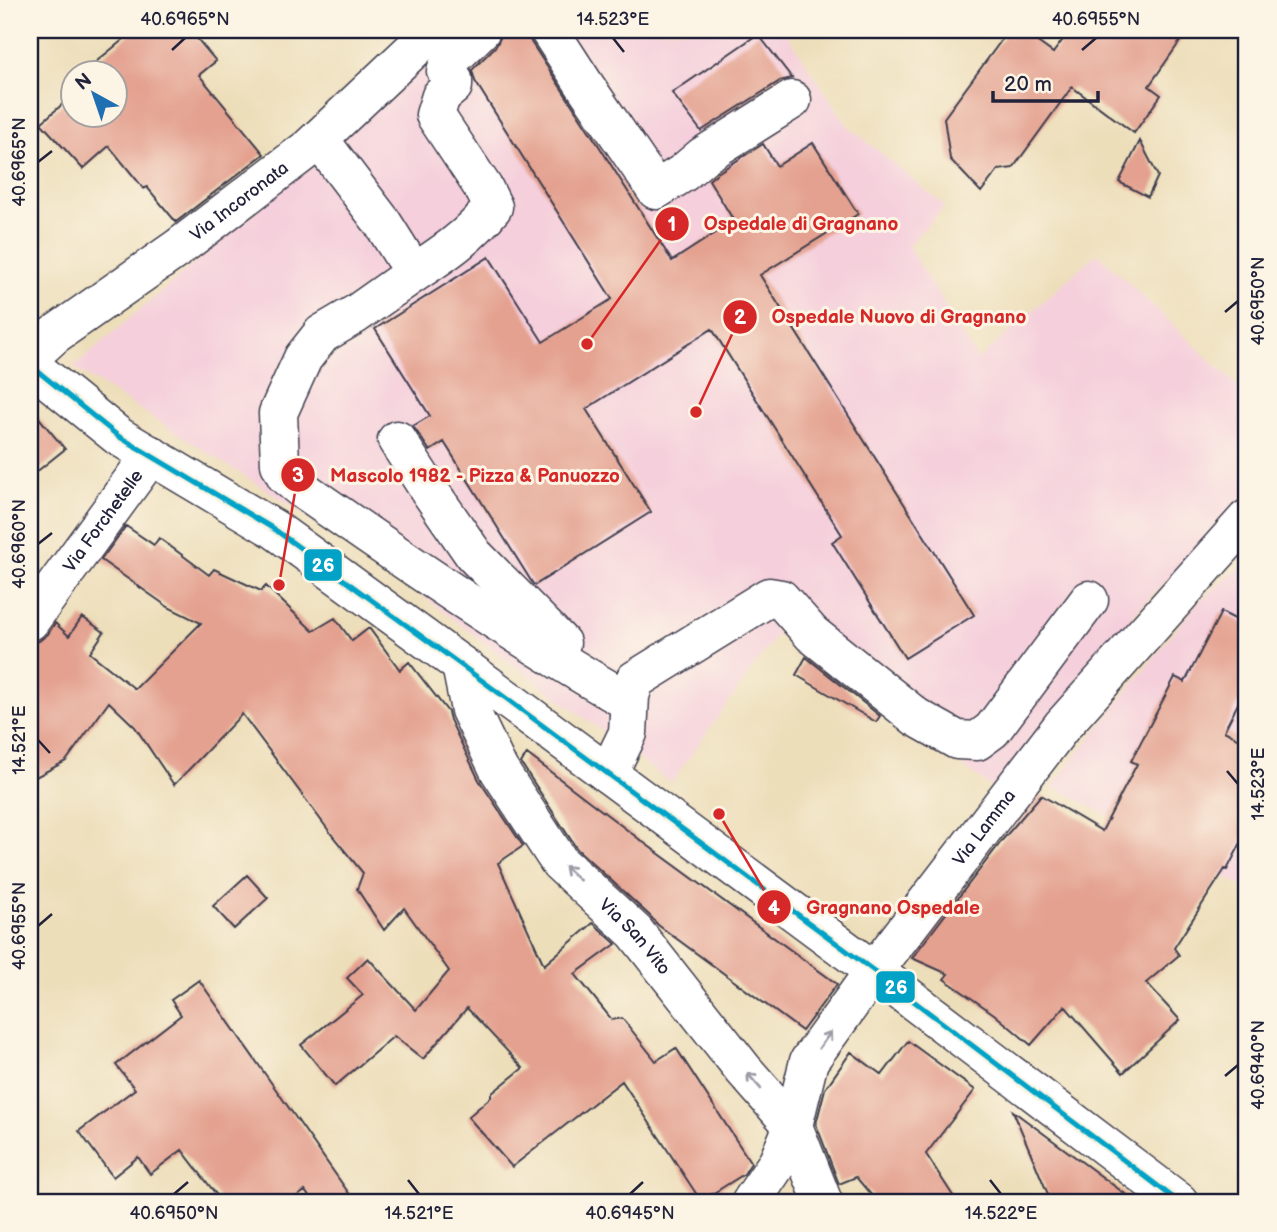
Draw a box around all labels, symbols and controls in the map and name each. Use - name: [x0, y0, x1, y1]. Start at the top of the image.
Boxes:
- text: 40.6965°N: [140, 9, 230, 30]
- text: 14.523°E: [577, 9, 650, 30]
- text: 40.6955°N: [1052, 9, 1140, 30]
- north arrow: [60, 60, 130, 130]
- scale bar: [993, 60, 1098, 104]
- text: N: [71, 69, 97, 96]
- text: 20 m: [1004, 72, 1052, 97]
- text: 40.6965°N: [9, 117, 30, 207]
- street label: Via Incoronata: [186, 157, 293, 246]
- callout: Ospedale di Gragnano: [654, 204, 912, 244]
- text: 1: [668, 212, 676, 237]
- text: Ospedale di Gragnano: [704, 213, 898, 236]
- text: 40.6950°N: [1248, 256, 1269, 346]
- callout: Ospedale Nuovo di Gragnano: [723, 297, 1040, 337]
- text: 2: [734, 305, 747, 330]
- text: Ospedale Nuovo di Gragnano: [772, 306, 1026, 329]
- callout: Mascolo 1982 - Pizza & Panuozzo: [281, 455, 634, 495]
- text: 3: [292, 463, 304, 488]
- text: Mascolo 1982 - Pizza & Panuozzo: [330, 465, 620, 488]
- street label: Via Forchetelle: [59, 466, 148, 576]
- text: 40.6960°N: [9, 499, 30, 589]
- line badge: 26: [303, 548, 343, 582]
- text: 26: [312, 555, 334, 578]
- text: 14.521°E: [9, 705, 30, 775]
- text: 14.523°E: [1248, 747, 1269, 820]
- street label: Via Lamma: [949, 786, 1020, 870]
- one-way arrow: [564, 865, 581, 882]
- text: 40.6955°N: [9, 882, 30, 970]
- callout: Gragnano Ospedale: [757, 887, 993, 927]
- street label: Via San Vito: [595, 894, 675, 979]
- text: 4: [768, 896, 781, 921]
- text: Gragnano Ospedale: [806, 897, 980, 920]
- line badge: 26: [875, 970, 916, 1004]
- text: 26: [885, 977, 907, 1000]
- text: 40.6940°N: [1248, 1020, 1269, 1110]
- one-way arrow: [817, 1031, 832, 1050]
- one-way arrow: [745, 1073, 762, 1090]
- text: 40.6950°N: [129, 1203, 219, 1224]
- text: 14.521°E: [384, 1203, 454, 1224]
- text: 40.6945°N: [585, 1203, 675, 1224]
- text: 14.522°E: [965, 1203, 1037, 1224]

